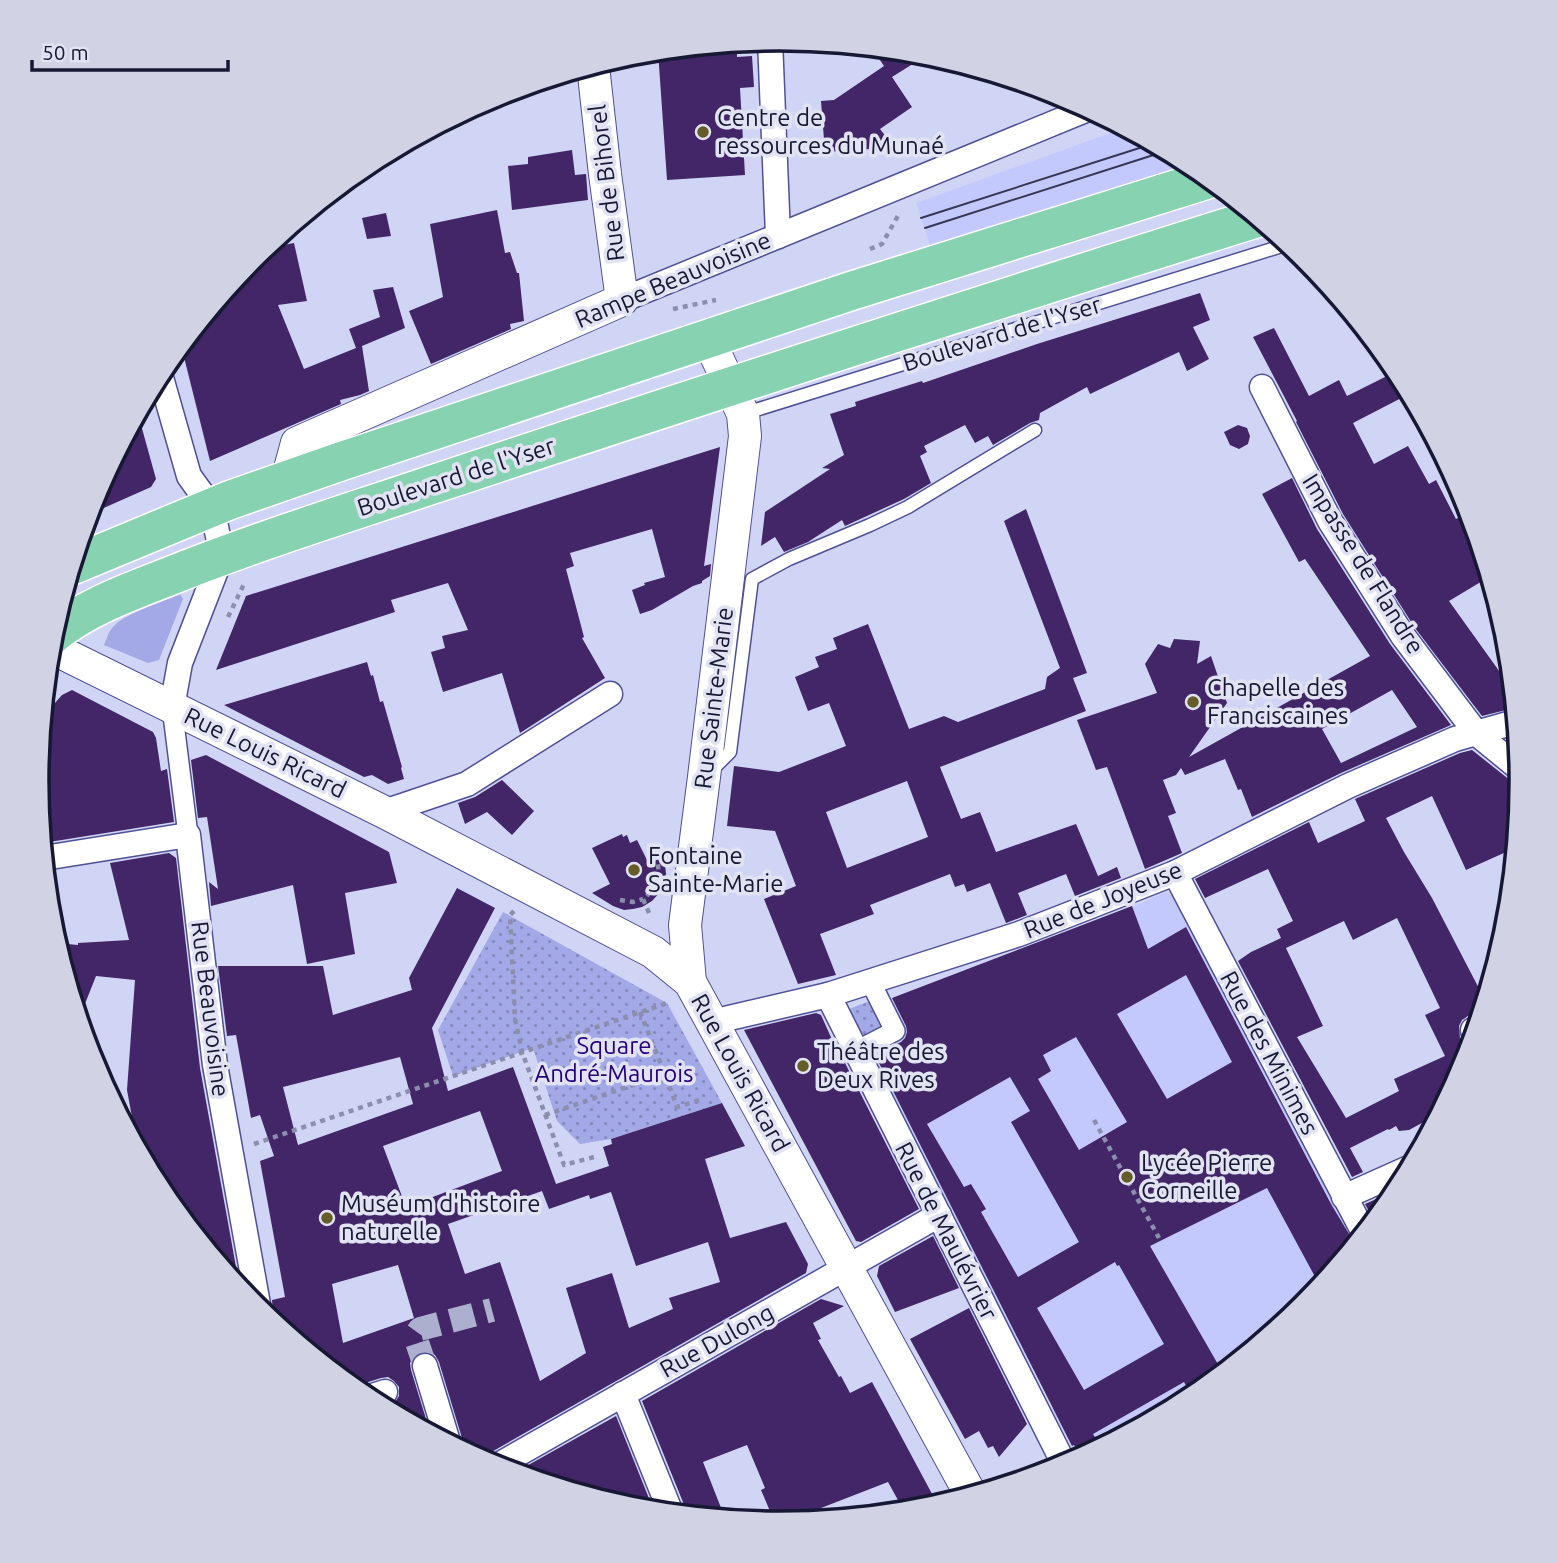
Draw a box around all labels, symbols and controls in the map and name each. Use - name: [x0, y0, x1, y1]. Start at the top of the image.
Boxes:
- scale bar: [32, 28, 228, 72]
- text: 50 m: [42, 40, 89, 64]
- street label: Rue de Bihorel: [584, 103, 630, 263]
- place label: Centre de ressources du Munaé: [717, 104, 944, 159]
- marker: Centre de ressources du Munaé: [695, 124, 711, 140]
- street label: Rampe Beauvoisine: [571, 226, 775, 333]
- street label: Boulevard de l'Yser: [899, 290, 1104, 377]
- street label: Boulevard de l'Yser: [354, 432, 558, 521]
- street label: Impasse de Flandre: [1297, 469, 1430, 659]
- street label: Rue Sainte-Marie: [689, 606, 738, 790]
- place label: Chapelle des Franciscaines: [1207, 674, 1348, 729]
- marker: Chapelle des Franciscaines: [1185, 694, 1201, 710]
- street label: Rue Louis Ricard: [180, 702, 350, 803]
- place label: Fontaine Sainte-Marie: [648, 842, 783, 897]
- street label: Rue de Joyeuse: [1020, 856, 1186, 944]
- marker: Fontaine Sainte-Marie: [626, 862, 642, 878]
- street label: Rue Beauvoisine: [186, 920, 235, 1098]
- street label: Rue des Minimes: [1215, 966, 1324, 1139]
- street label: Rue Louis Ricard: [686, 989, 795, 1156]
- park label: Square André-Maurois: [535, 1032, 693, 1087]
- place label: Théâtre des Deux Rives: [817, 1038, 945, 1093]
- marker: Théâtre des Deux Rives: [795, 1058, 811, 1074]
- street label: Rue de Maulévrier: [890, 1137, 1003, 1324]
- place label: Lycée Pierre Corneille: [1141, 1149, 1272, 1204]
- marker: Lycée Pierre Corneille: [1119, 1169, 1135, 1185]
- place label: Muséum d'histoire naturelle: [341, 1190, 541, 1245]
- marker: Muséum d'histoire naturelle: [319, 1210, 335, 1226]
- street label: Rue Dulong: [655, 1298, 778, 1383]

